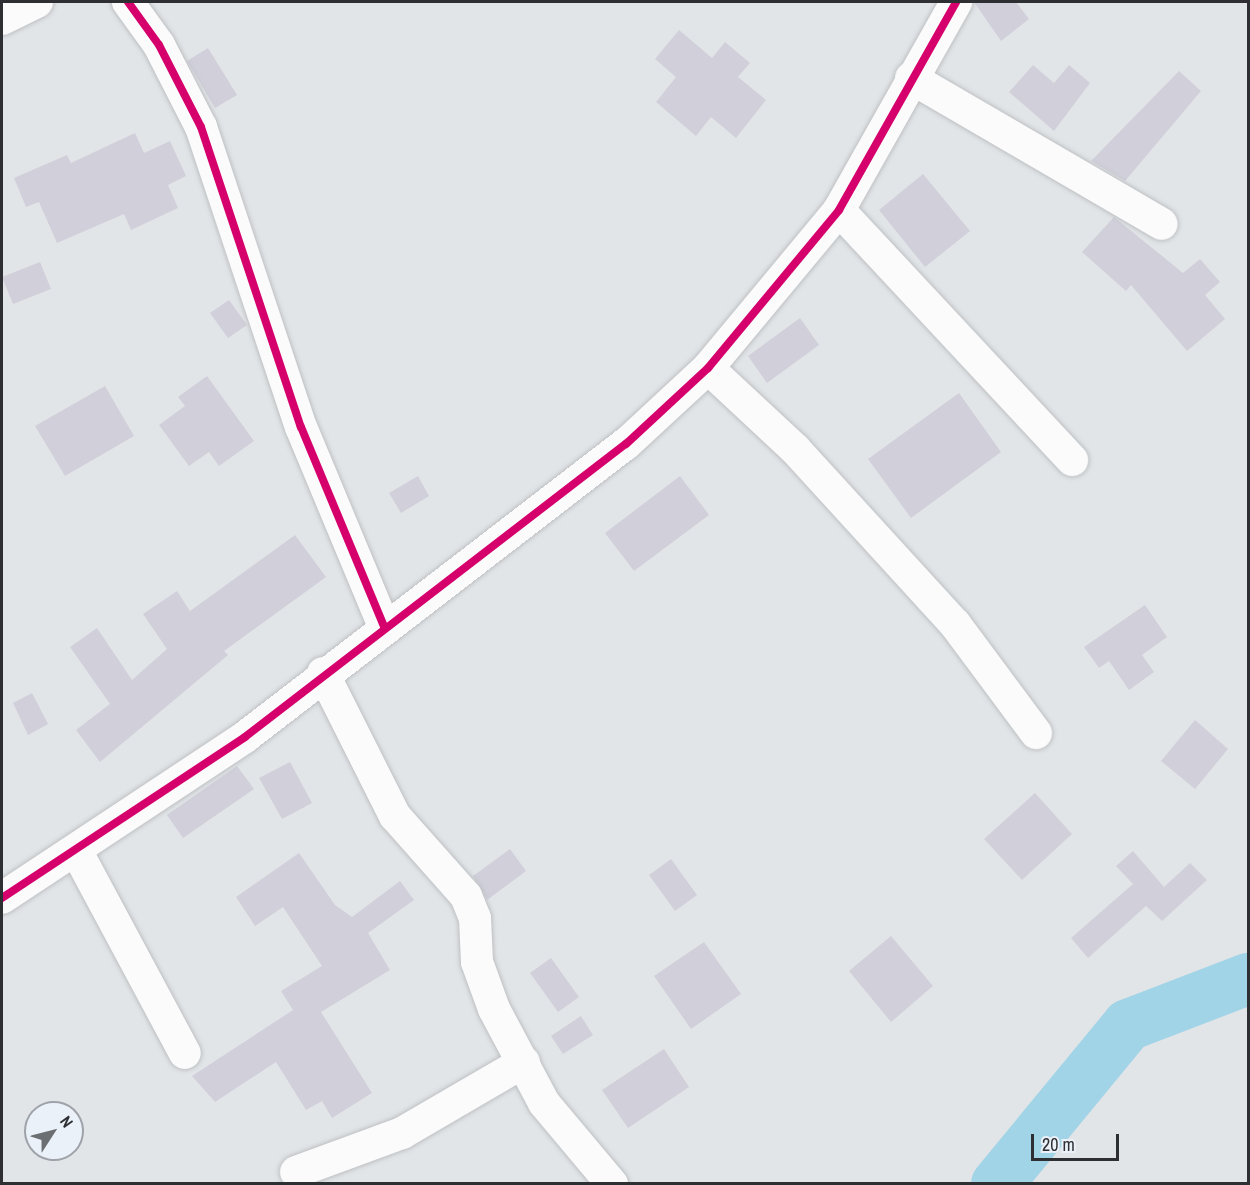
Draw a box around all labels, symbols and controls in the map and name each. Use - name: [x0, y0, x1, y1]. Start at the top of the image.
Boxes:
- north arrow: [24, 1101, 84, 1161]
- text: N: [55, 1111, 79, 1132]
- scale bar: [1034, 1122, 1122, 1160]
- text: 20 m: [1042, 1132, 1075, 1157]

